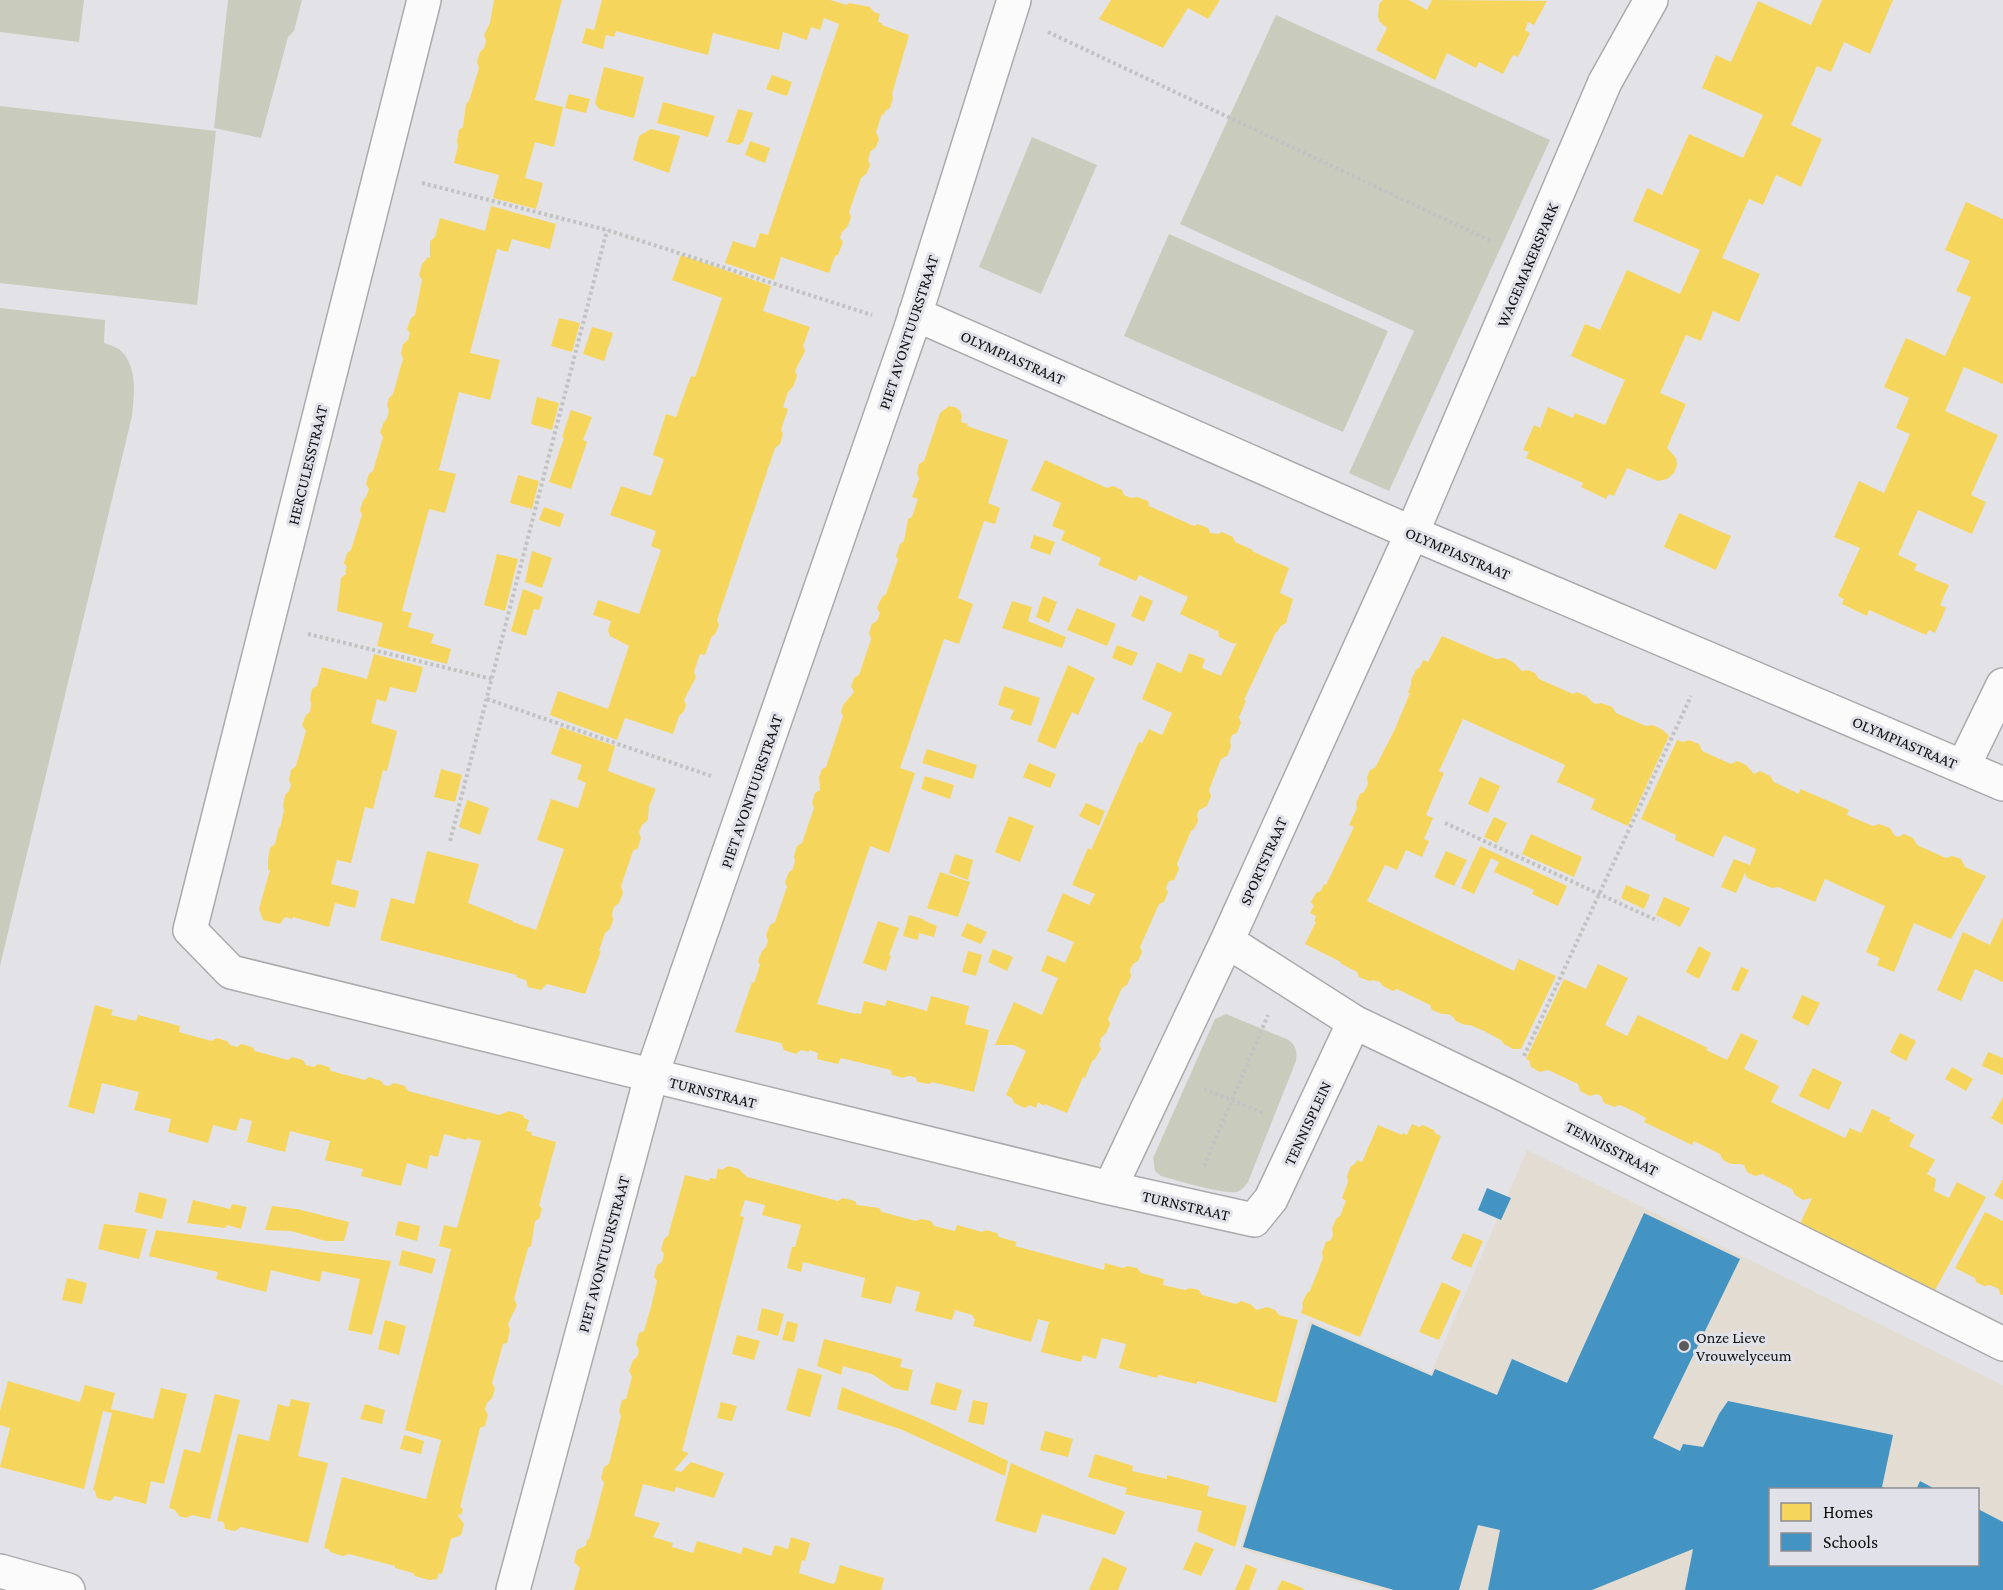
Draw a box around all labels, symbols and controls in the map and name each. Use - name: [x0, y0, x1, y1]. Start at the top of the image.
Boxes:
- street label: WAGEMAKERSPARK: [1494, 200, 1562, 330]
- street label: PIET AVONTUURSTRAAT: [875, 253, 942, 411]
- street label: OLYMPIASTRAAT: [958, 327, 1068, 388]
- street label: HERCULESSTRAAT: [284, 403, 331, 527]
- street label: OLYMPIASTRAAT: [1403, 524, 1513, 583]
- street label: PIET AVONTUURSTRAAT: [717, 712, 786, 870]
- street label: OLYMPIASTRAAT: [1850, 713, 1960, 772]
- street label: SPORTSTRAAT: [1237, 814, 1291, 908]
- street label: TURNSTRAAT: [667, 1073, 759, 1112]
- street label: TENNISPLEIN: [1281, 1078, 1334, 1168]
- street label: TENNISSTRAAT: [1563, 1118, 1661, 1179]
- street label: PIET AVONTUURSTRAAT: [574, 1174, 633, 1334]
- street label: TURNSTRAAT: [1140, 1187, 1232, 1224]
- place label: Onze Lieve Vrouwelyceum: [1696, 1329, 1792, 1365]
- marker: Onze Lieve Vrouwelyceum: [1677, 1339, 1691, 1353]
- legend: [1769, 1488, 1979, 1566]
- text: Homes: [1823, 1502, 1873, 1522]
- text: Schools: [1823, 1532, 1878, 1552]

